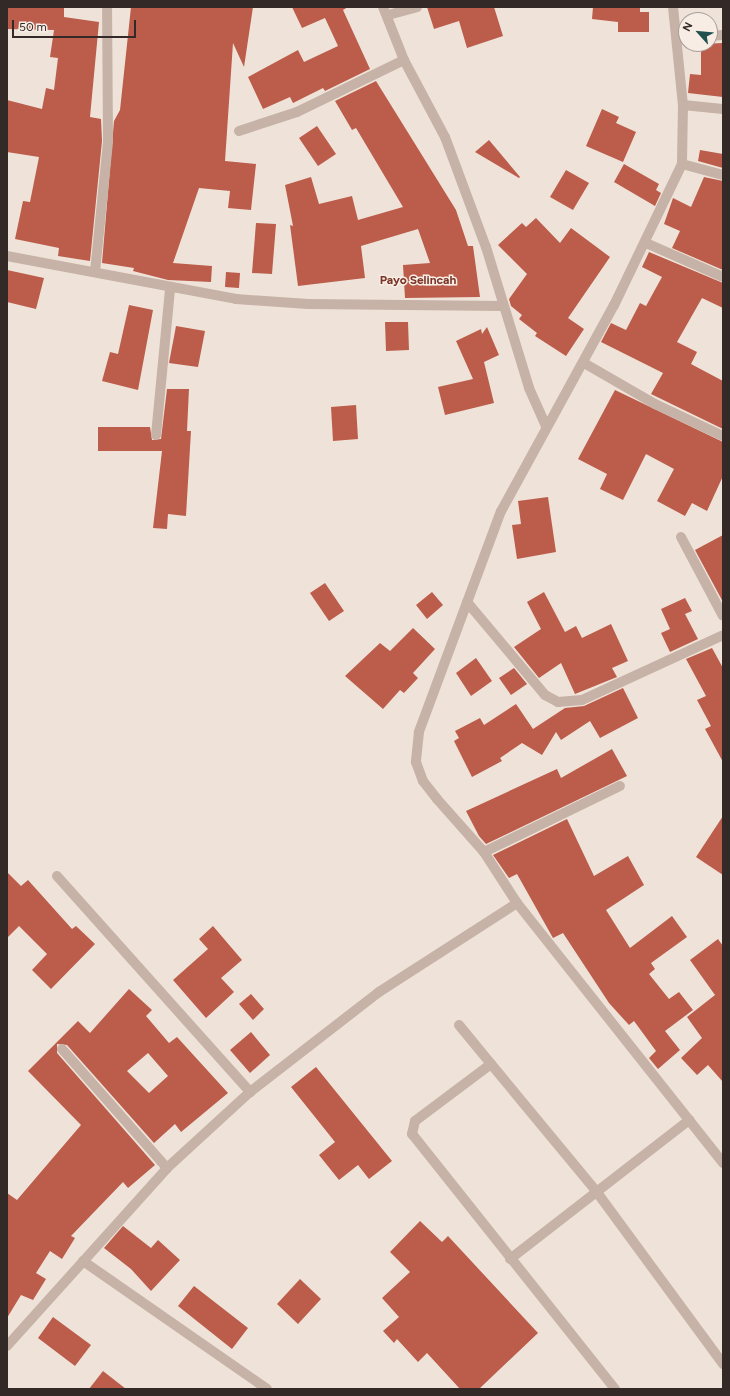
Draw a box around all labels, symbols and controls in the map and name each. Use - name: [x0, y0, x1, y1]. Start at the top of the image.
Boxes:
- scale bar: [14, 12, 138, 38]
- north arrow: [678, 12, 718, 52]
- text: 50 m: [19, 20, 47, 34]
- text: N: [680, 20, 695, 34]
- district label: Payo Selincah: [380, 274, 456, 288]

